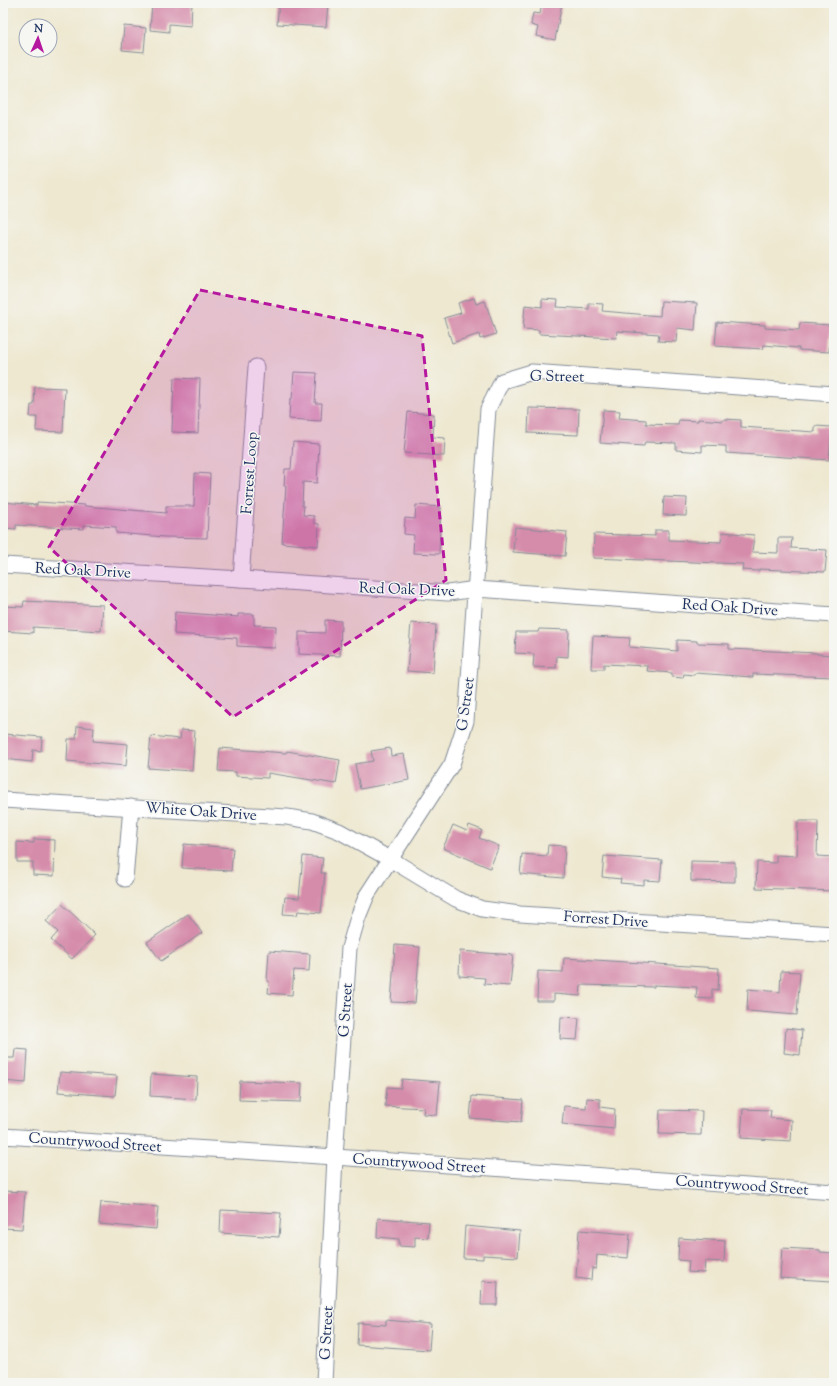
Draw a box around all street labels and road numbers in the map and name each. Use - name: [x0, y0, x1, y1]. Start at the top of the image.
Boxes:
- street label: G Street: [530, 367, 584, 388]
- street label: Forrest Loop: [237, 431, 264, 515]
- street label: Red Oak Drive: [34, 558, 131, 585]
- street label: Red Oak Drive: [359, 578, 455, 603]
- street label: Red Oak Drive: [681, 595, 779, 622]
- street label: G Street: [452, 676, 481, 733]
- street label: White Oak Drive: [144, 798, 258, 827]
- street label: Forrest Drive: [563, 907, 649, 934]
- street label: G Street: [334, 982, 359, 1038]
- street label: Countrywood Street: [28, 1128, 162, 1159]
- street label: Countrywood Street: [352, 1149, 486, 1180]
- street label: Countrywood Street: [675, 1171, 809, 1202]
- street label: G Street: [316, 1305, 339, 1361]

